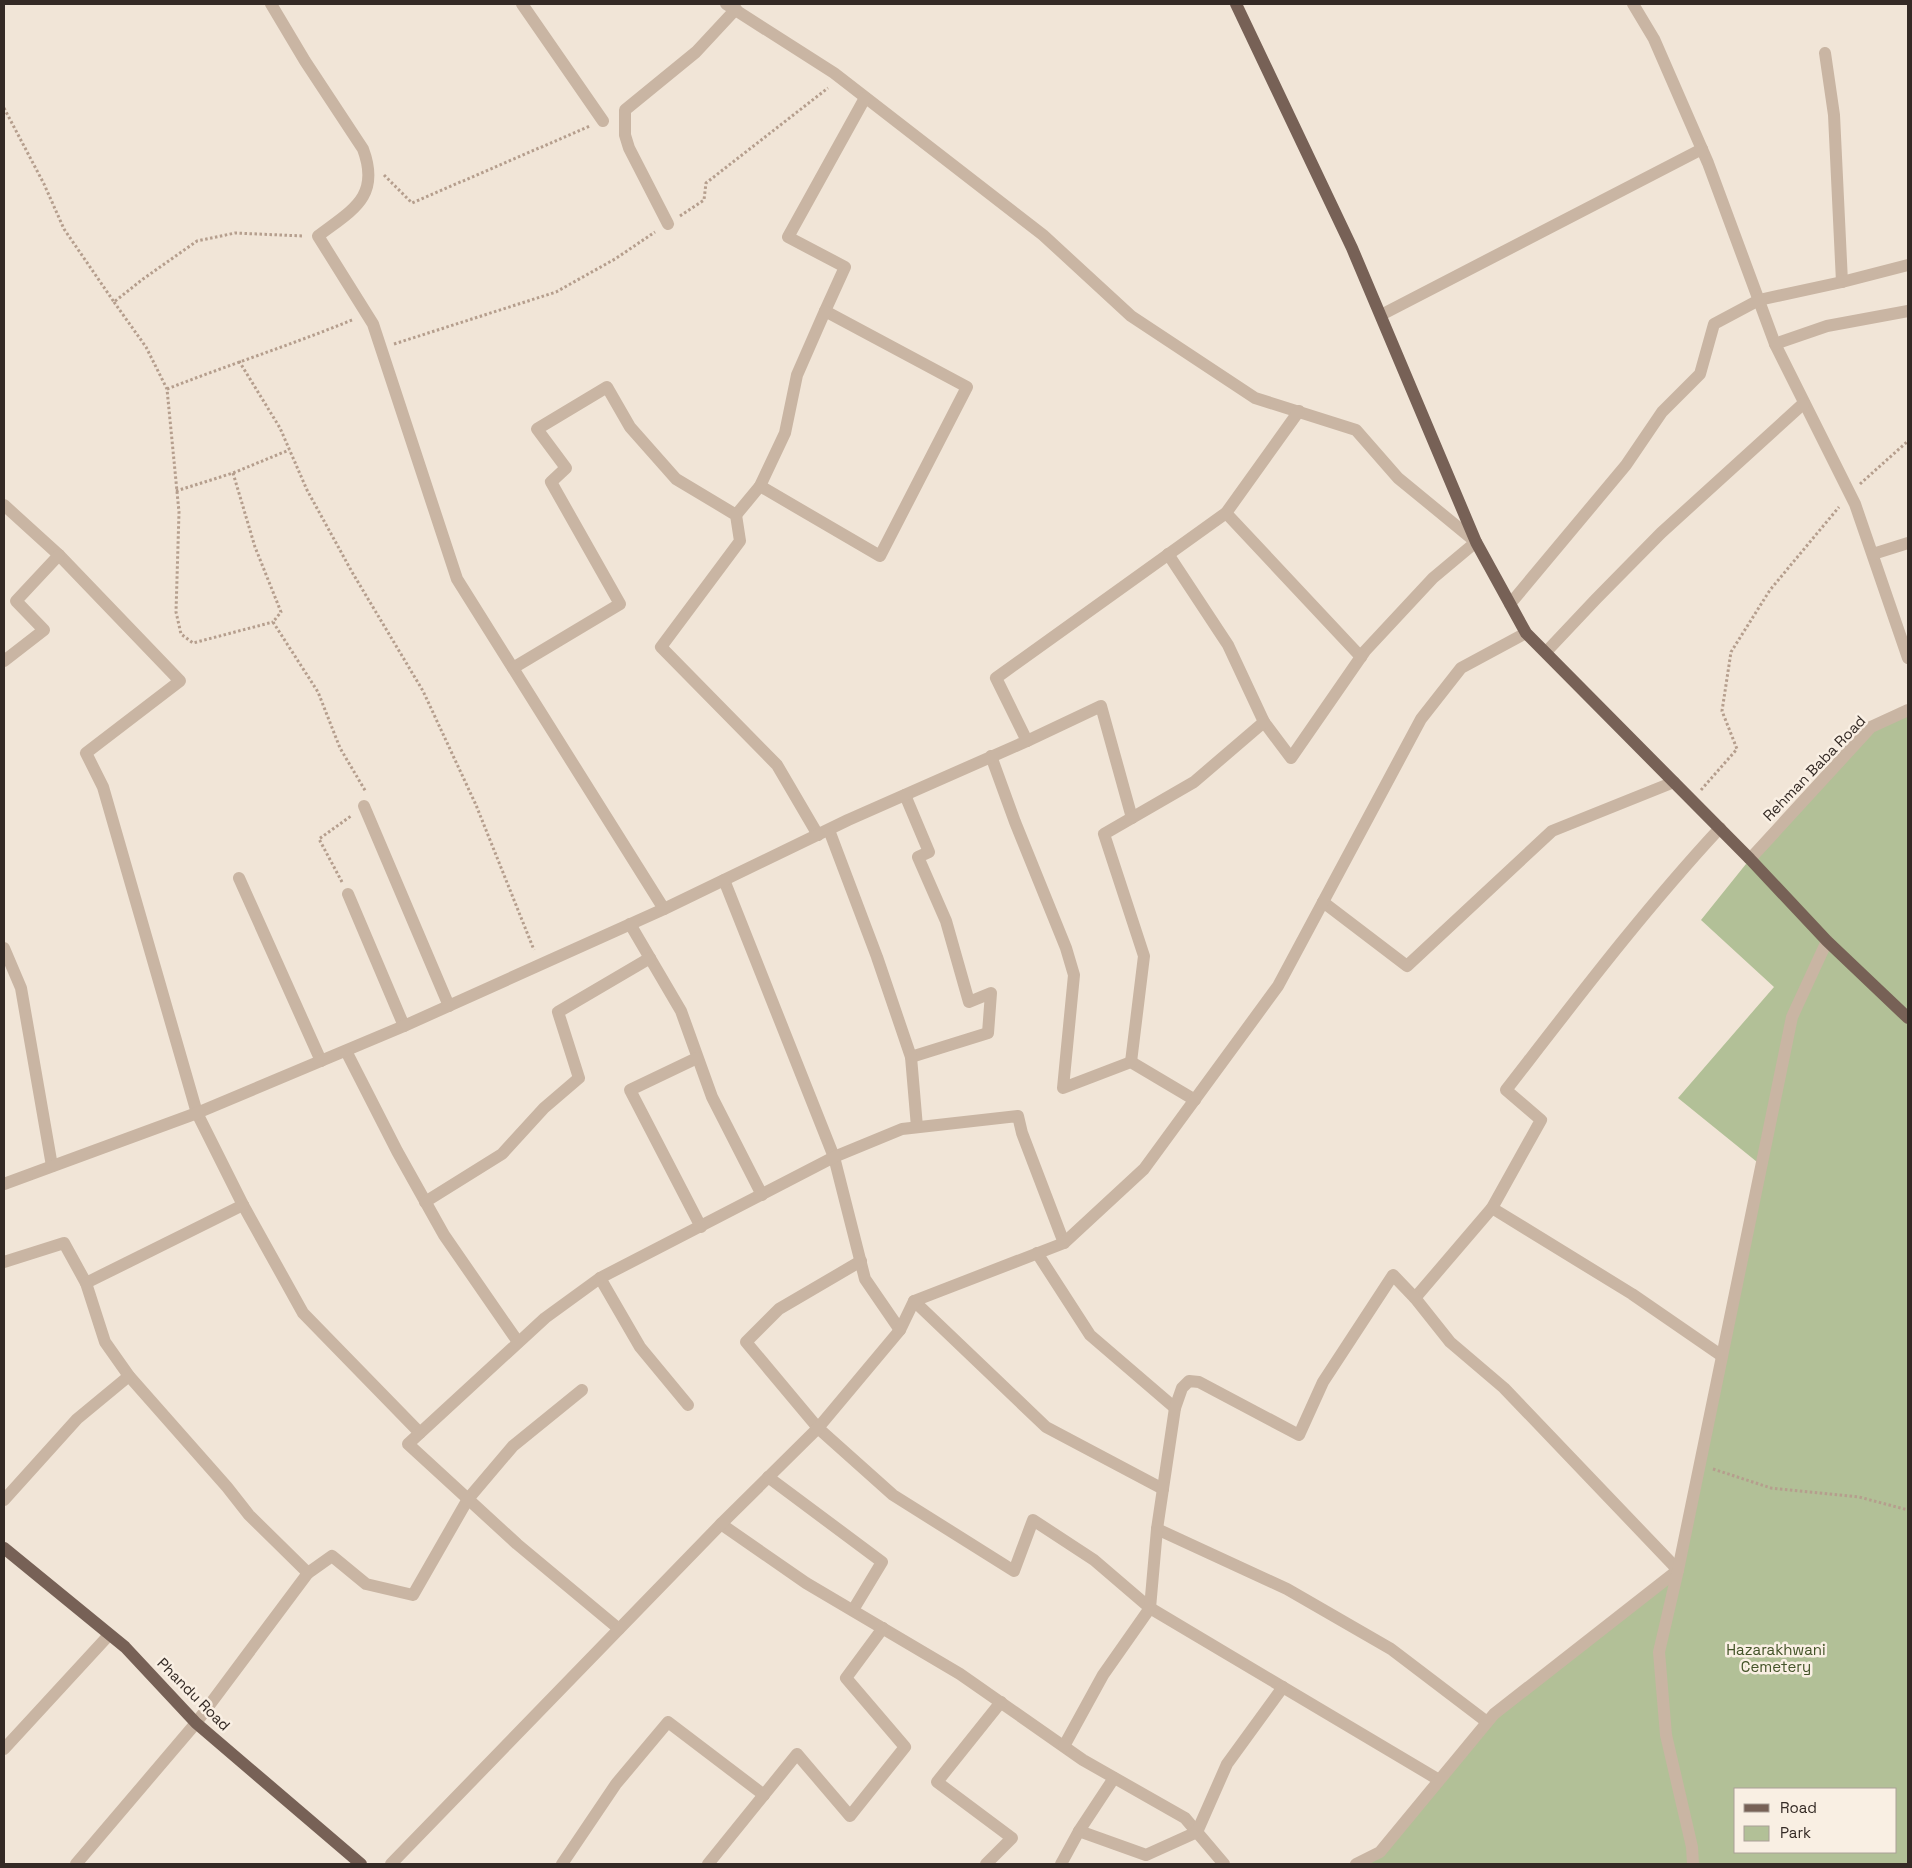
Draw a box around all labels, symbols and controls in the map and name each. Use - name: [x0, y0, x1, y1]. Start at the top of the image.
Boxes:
- street label: Rehman Baba Road: [1759, 711, 1869, 825]
- park label: Hazarakhwani Cemetery: [1726, 1640, 1826, 1676]
- street label: Phandu Road: [154, 1654, 234, 1734]
- legend: [1734, 1788, 1897, 1853]
- text: Road: [1780, 1798, 1817, 1817]
- text: Park: [1780, 1823, 1811, 1842]

